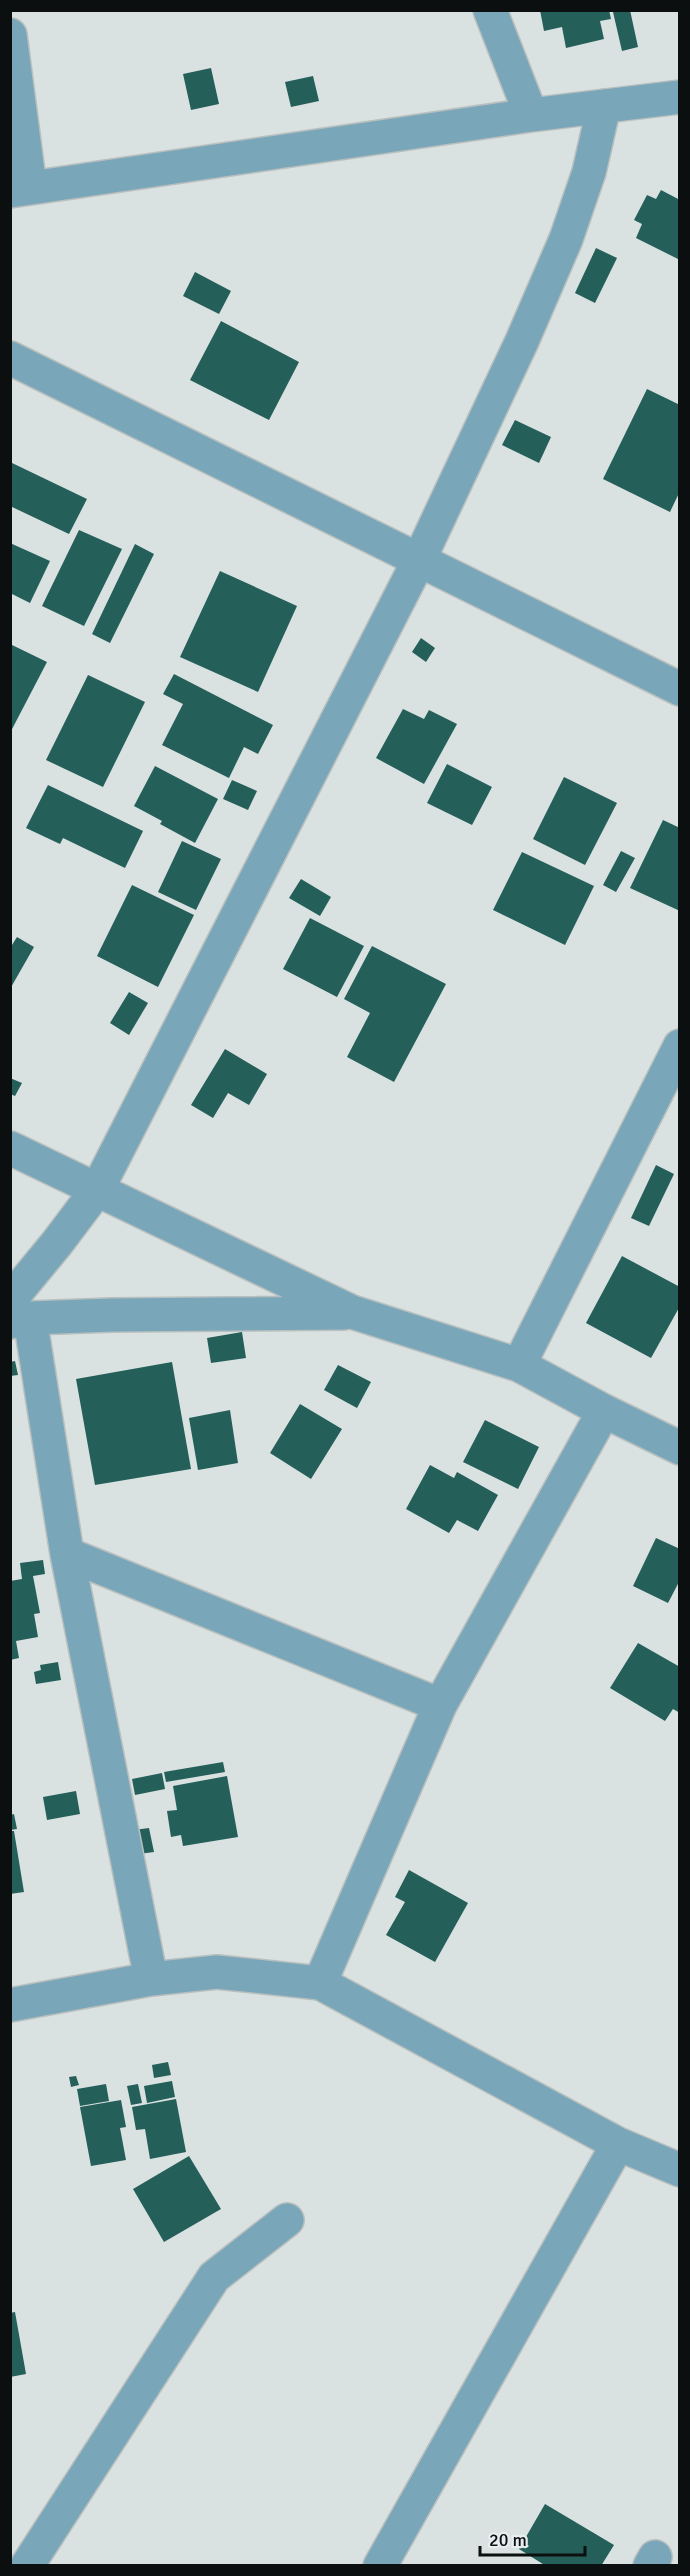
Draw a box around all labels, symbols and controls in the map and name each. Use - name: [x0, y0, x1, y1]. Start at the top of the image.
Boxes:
- scale bar: [480, 2519, 585, 2557]
- text: 20 m: [489, 2529, 527, 2551]

